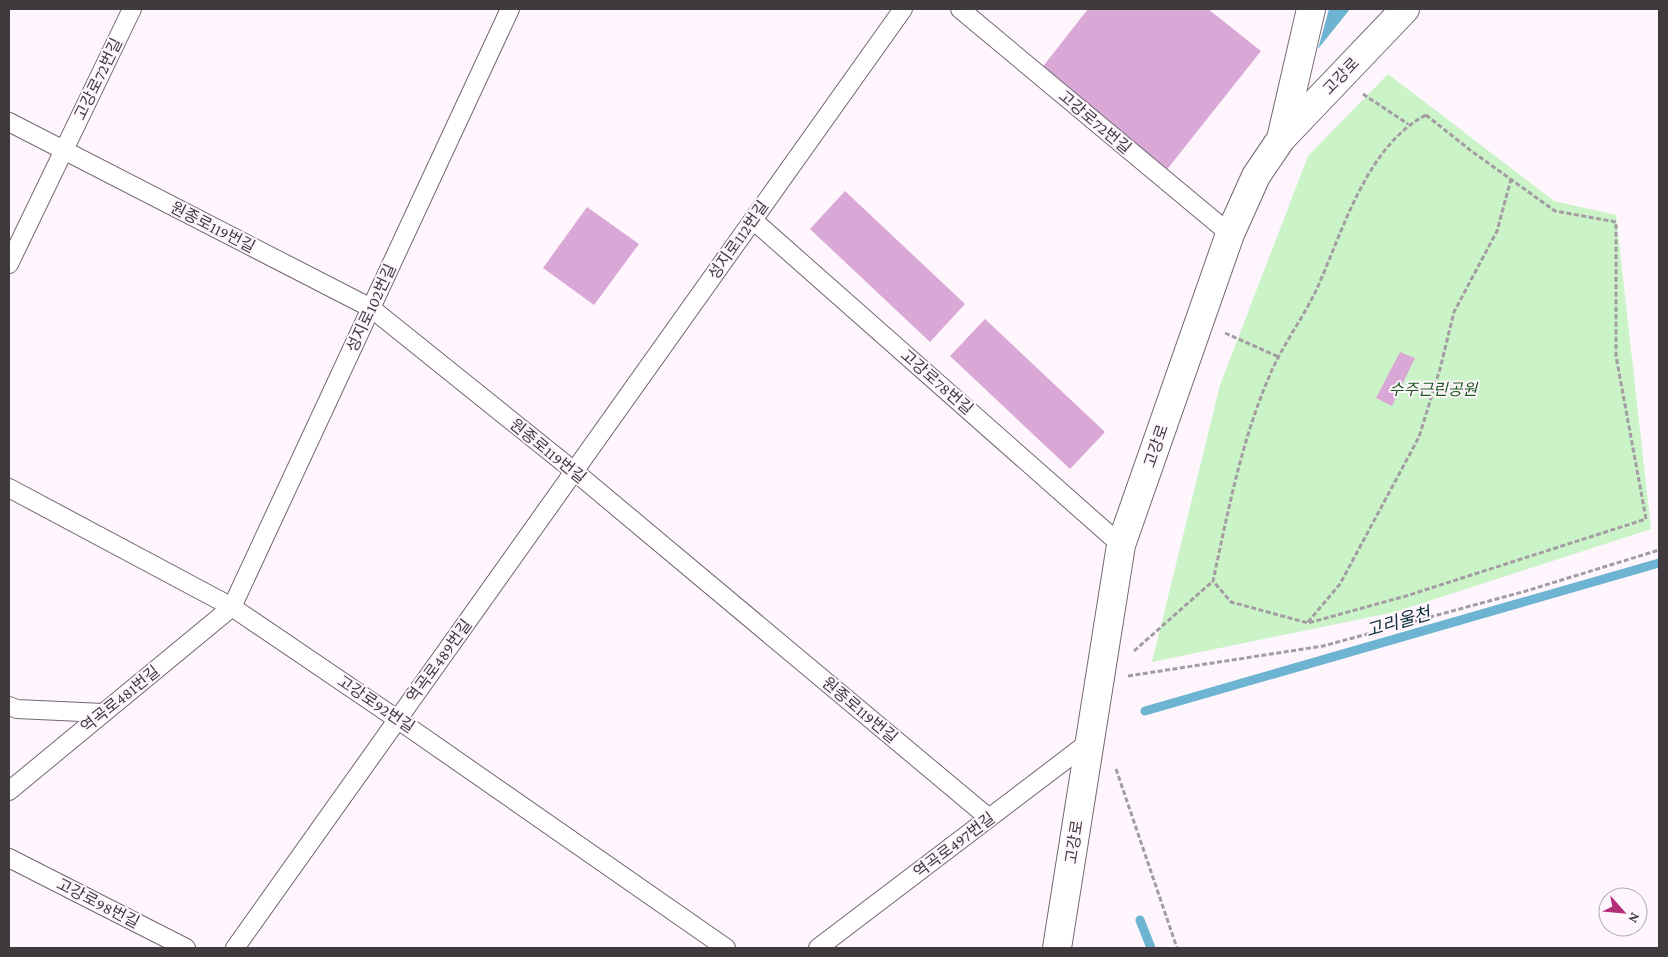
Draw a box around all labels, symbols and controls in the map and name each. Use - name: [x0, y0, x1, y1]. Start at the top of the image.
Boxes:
- street label: 고강로72번길: [71, 35, 125, 123]
- street label: 고강로: [1320, 54, 1363, 98]
- street label: 고강로72번길: [1056, 87, 1134, 157]
- street label: 원종로119번길: [168, 198, 258, 256]
- street label: 성지로112번길: [705, 198, 771, 282]
- street label: 성지로102번길: [343, 261, 399, 355]
- street label: 고강로78번길: [898, 346, 976, 418]
- park label: 수주근린공원: [1389, 381, 1478, 398]
- street label: 원종로119번길: [507, 415, 589, 487]
- street label: 고강로: [1141, 422, 1171, 470]
- water label: 고리울천: [1363, 603, 1435, 641]
- street label: 역곡로489번길: [403, 616, 475, 706]
- street label: 역곡로481번길: [77, 662, 163, 736]
- street label: 고강로92번길: [334, 672, 418, 736]
- street label: 원종로119번길: [819, 674, 901, 746]
- street label: 역곡로497번길: [910, 809, 998, 881]
- street label: 고강로: [1062, 819, 1086, 865]
- street label: 고강로98번길: [54, 875, 142, 931]
- north arrow: [1598, 887, 1648, 937]
- text: N: [1625, 910, 1644, 926]

